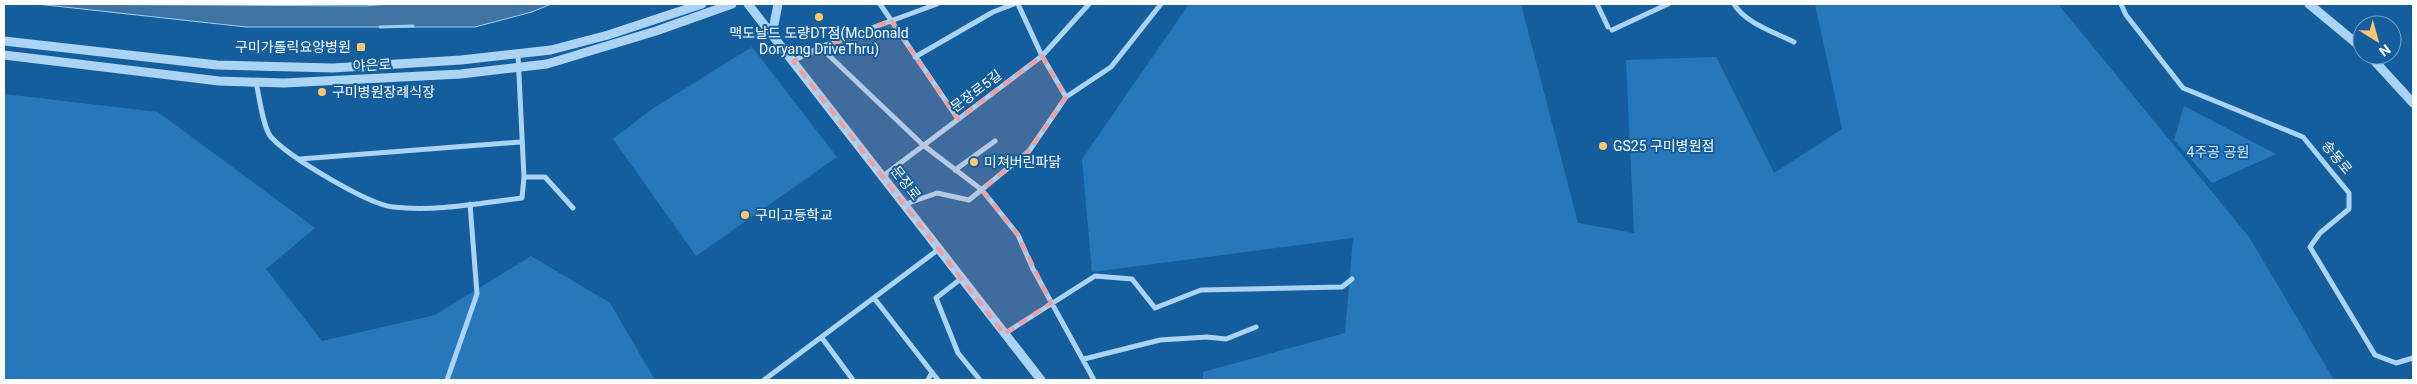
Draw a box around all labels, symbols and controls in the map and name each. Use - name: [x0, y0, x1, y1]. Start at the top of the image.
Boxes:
- marker: 맥도날드 도량DT점(McDonald Doryang DriveThru): [813, 11, 825, 23]
- north arrow: [2352, 15, 2402, 65]
- place label: 맥도날드 도량DT점(McDonald Doryang DriveThru): [729, 25, 909, 58]
- place label: 구미가톨릭요양병원: [235, 39, 351, 55]
- marker: 구미가톨릭요양병원: [355, 41, 367, 53]
- text: N: [2376, 41, 2394, 60]
- street label: 야은로: [352, 56, 392, 74]
- street label: 문장로5길: [947, 67, 1005, 115]
- place label: 구미병원장례식장: [332, 84, 435, 100]
- marker: 구미병원장례식장: [316, 86, 328, 98]
- street label: 송동로: [2319, 137, 2355, 177]
- place label: GS25 구미병원점: [1613, 138, 1714, 154]
- marker: GS25 구미병원점: [1597, 140, 1609, 152]
- park label: 4주공 공원: [2187, 144, 2249, 160]
- place label: 미쳐버린파닭: [984, 154, 1061, 170]
- marker: 미쳐버린파닭: [968, 156, 980, 168]
- street label: 문장로: [888, 163, 924, 203]
- place label: 구미고등학교: [755, 207, 832, 223]
- marker: 구미고등학교: [739, 209, 751, 221]

